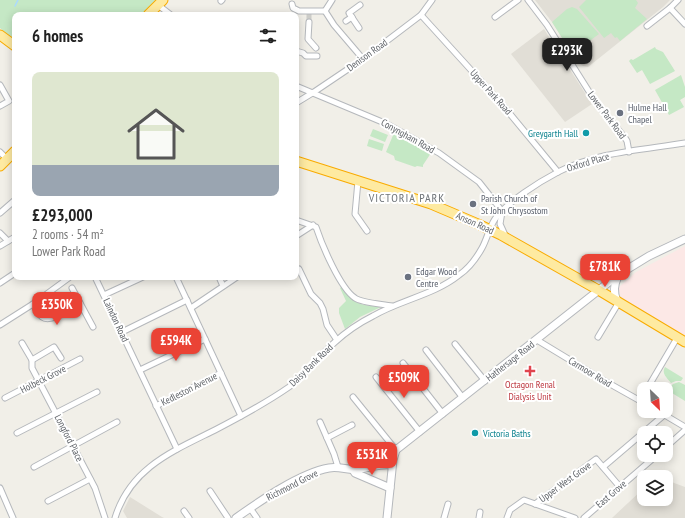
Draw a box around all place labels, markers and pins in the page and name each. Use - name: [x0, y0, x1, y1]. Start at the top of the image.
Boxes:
- pin: £293K: [539, 38, 595, 72]
- place label: Hulme Hall Chapel: [628, 101, 667, 126]
- marker: Hulme Hall Chapel: [615, 108, 625, 118]
- place label: Greygarth Hall: [528, 127, 579, 140]
- marker: Greygarth Hall: [581, 128, 591, 138]
- place label: Parish Church of St John Chrysostom: [481, 192, 548, 217]
- marker: Parish Church of St John Chrysostom: [468, 199, 478, 209]
- pin: £781K: [577, 254, 633, 288]
- place label: Edgar Wood Centre: [416, 265, 457, 290]
- marker: Edgar Wood Centre: [403, 272, 413, 282]
- pin: £350K: [29, 292, 85, 326]
- pin: £594K: [148, 328, 204, 362]
- pin: £509K: [376, 365, 432, 399]
- marker: Octagon Renal Dialysis Unit: [524, 365, 536, 377]
- place label: Octagon Renal Dialysis Unit: [505, 378, 556, 403]
- place label: Victoria Baths: [482, 427, 531, 440]
- marker: Victoria Baths: [470, 428, 480, 438]
- pin: £531K: [344, 442, 400, 476]

